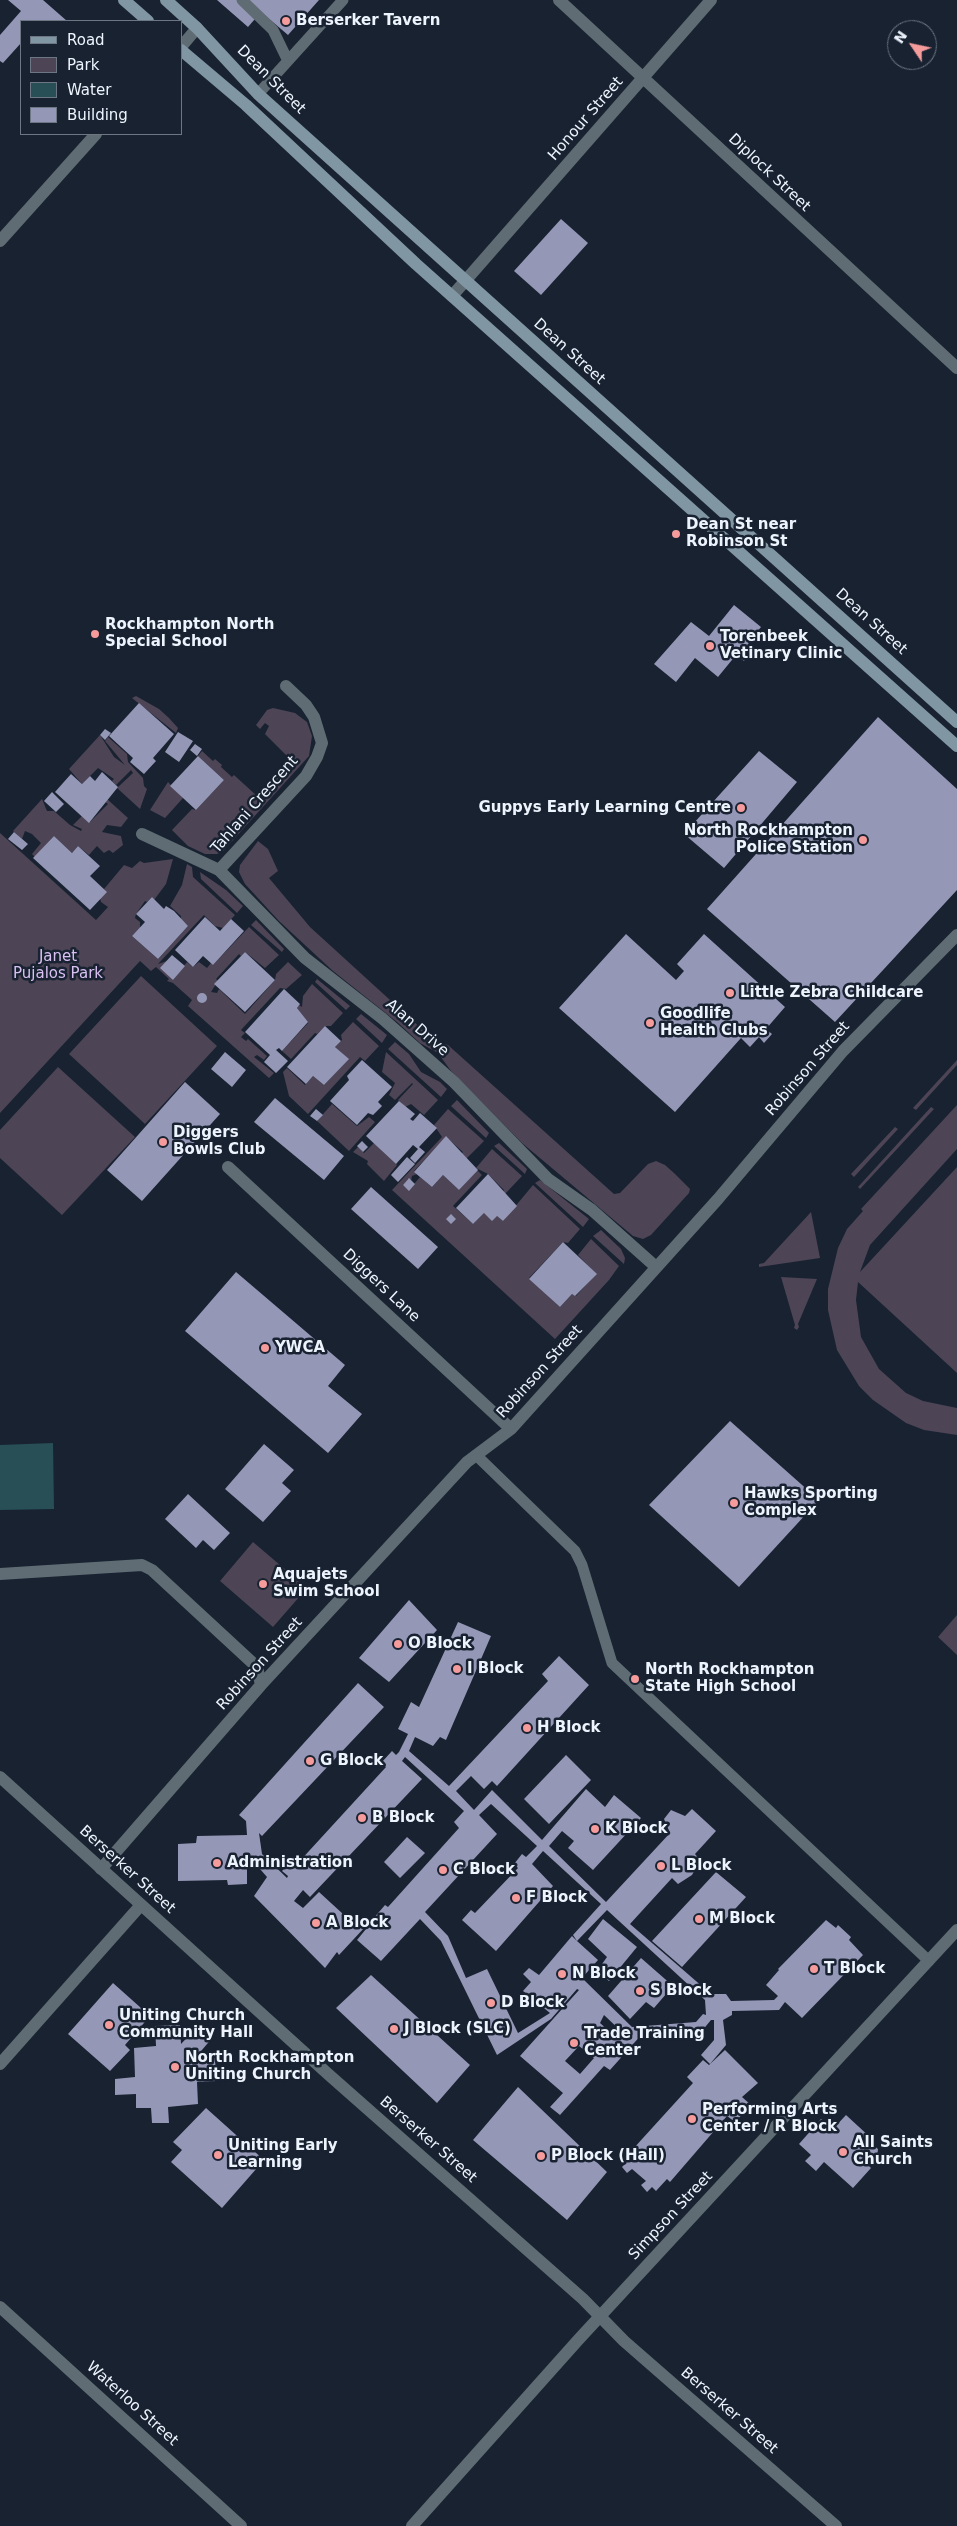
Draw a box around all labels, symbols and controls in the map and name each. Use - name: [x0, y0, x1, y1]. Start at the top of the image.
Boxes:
- place label: Berserker Tavern: [296, 12, 440, 30]
- marker: Berserker Tavern: [280, 15, 292, 27]
- legend: [20, 20, 182, 135]
- north arrow: [887, 20, 937, 70]
- text: N: [890, 28, 910, 47]
- text: Road: [67, 31, 105, 49]
- street label: Dean Street: [233, 42, 309, 118]
- text: Park: [67, 56, 99, 74]
- street label: Honour Street: [545, 73, 627, 165]
- text: Water: [67, 81, 111, 99]
- text: Building: [67, 106, 128, 124]
- street label: Diplock Street: [724, 130, 814, 216]
- street label: Dean Street: [530, 315, 608, 389]
- place label: Dean St near Robinson St: [686, 516, 796, 551]
- marker: Dean St near Robinson St: [670, 528, 682, 540]
- street label: Dean Street: [832, 585, 910, 659]
- place label: Rockhampton North Special School: [105, 616, 274, 651]
- marker: Rockhampton North Special School: [89, 628, 101, 640]
- place label: Torenbeek Vetinary Clinic: [720, 628, 842, 663]
- marker: Torenbeek Vetinary Clinic: [704, 640, 716, 652]
- street label: Tahlani Crescent: [208, 753, 302, 857]
- place label: Guppys Early Learning Centre: [478, 799, 731, 817]
- marker: Guppys Early Learning Centre: [735, 802, 747, 814]
- place label: North Rockhampton Police Station: [684, 822, 853, 857]
- marker: North Rockhampton Police Station: [857, 834, 869, 846]
- park label: Janet Pujalos Park: [13, 948, 103, 983]
- place label: Little Zebra Childcare: [740, 984, 923, 1002]
- marker: Little Zebra Childcare: [724, 987, 736, 999]
- street label: Alan Drive: [382, 996, 452, 1060]
- place label: Goodlife Health Clubs: [660, 1005, 768, 1040]
- marker: Goodlife Health Clubs: [644, 1017, 656, 1029]
- street label: Robinson Street: [762, 1018, 854, 1120]
- place label: Diggers Bowls Club: [173, 1124, 265, 1159]
- marker: Diggers Bowls Club: [157, 1136, 169, 1148]
- street label: Diggers Lane: [339, 1246, 423, 1326]
- street label: Robinson Street: [494, 1322, 586, 1422]
- place label: YWCA: [275, 1339, 325, 1357]
- marker: YWCA: [259, 1342, 271, 1354]
- place label: Hawks Sporting Complex: [744, 1485, 878, 1520]
- marker: Hawks Sporting Complex: [728, 1497, 740, 1509]
- place label: Aquajets Swim School: [273, 1566, 380, 1601]
- marker: Aquajets Swim School: [257, 1578, 269, 1590]
- street label: Robinson Street: [214, 1614, 306, 1714]
- place label: O Block: [408, 1635, 472, 1653]
- marker: O Block: [392, 1638, 404, 1650]
- place label: I Block: [467, 1660, 524, 1678]
- place label: North Rockhampton State High School: [645, 1661, 814, 1696]
- marker: I Block: [451, 1663, 463, 1675]
- marker: North Rockhampton State High School: [629, 1673, 641, 1685]
- place label: H Block: [537, 1719, 601, 1737]
- marker: H Block: [521, 1722, 533, 1734]
- place label: G Block: [320, 1752, 383, 1770]
- marker: G Block: [304, 1755, 316, 1767]
- place label: B Block: [372, 1809, 434, 1827]
- marker: B Block: [356, 1812, 368, 1824]
- place label: K Block: [605, 1820, 668, 1838]
- street label: Berserker Street: [75, 1822, 179, 1918]
- marker: K Block: [589, 1823, 601, 1835]
- place label: Administration: [227, 1854, 353, 1872]
- marker: Administration: [211, 1857, 223, 1869]
- place label: L Block: [671, 1857, 732, 1875]
- marker: L Block: [655, 1860, 667, 1872]
- place label: C Block: [453, 1861, 515, 1879]
- marker: C Block: [437, 1864, 449, 1876]
- place label: F Block: [526, 1889, 587, 1907]
- marker: F Block: [510, 1892, 522, 1904]
- place label: M Block: [709, 1910, 775, 1928]
- marker: M Block: [693, 1913, 705, 1925]
- place label: A Block: [326, 1914, 389, 1932]
- marker: A Block: [310, 1917, 322, 1929]
- place label: T Block: [824, 1960, 885, 1978]
- marker: T Block: [808, 1963, 820, 1975]
- place label: N Block: [572, 1965, 636, 1983]
- marker: N Block: [556, 1968, 568, 1980]
- place label: S Block: [650, 1982, 712, 2000]
- marker: S Block: [634, 1985, 646, 1997]
- place label: D Block: [501, 1994, 564, 2012]
- marker: D Block: [485, 1997, 497, 2009]
- place label: Uniting Church Community Hall: [119, 2007, 253, 2042]
- marker: Uniting Church Community Hall: [103, 2019, 115, 2031]
- place label: J Block (SLC): [404, 2020, 511, 2038]
- marker: J Block (SLC): [388, 2023, 400, 2035]
- place label: Trade Training Center: [584, 2025, 705, 2060]
- marker: Trade Training Center: [568, 2037, 580, 2049]
- place label: North Rockhampton Uniting Church: [185, 2049, 354, 2084]
- marker: North Rockhampton Uniting Church: [169, 2061, 181, 2073]
- street label: Berserker Street: [376, 2093, 480, 2187]
- place label: Performing Arts Center / R Block: [702, 2101, 837, 2136]
- marker: Performing Arts Center / R Block: [686, 2113, 698, 2125]
- place label: All Saints Church: [853, 2134, 933, 2169]
- place label: Uniting Early Learning: [228, 2137, 338, 2172]
- marker: All Saints Church: [837, 2146, 849, 2158]
- place label: P Block (Hall): [551, 2147, 665, 2165]
- marker: Uniting Early Learning: [212, 2149, 224, 2161]
- marker: P Block (Hall): [535, 2150, 547, 2162]
- street label: Simpson Street: [625, 2168, 717, 2264]
- street label: Waterloo Street: [82, 2358, 182, 2450]
- street label: Berserker Street: [677, 2364, 781, 2458]

